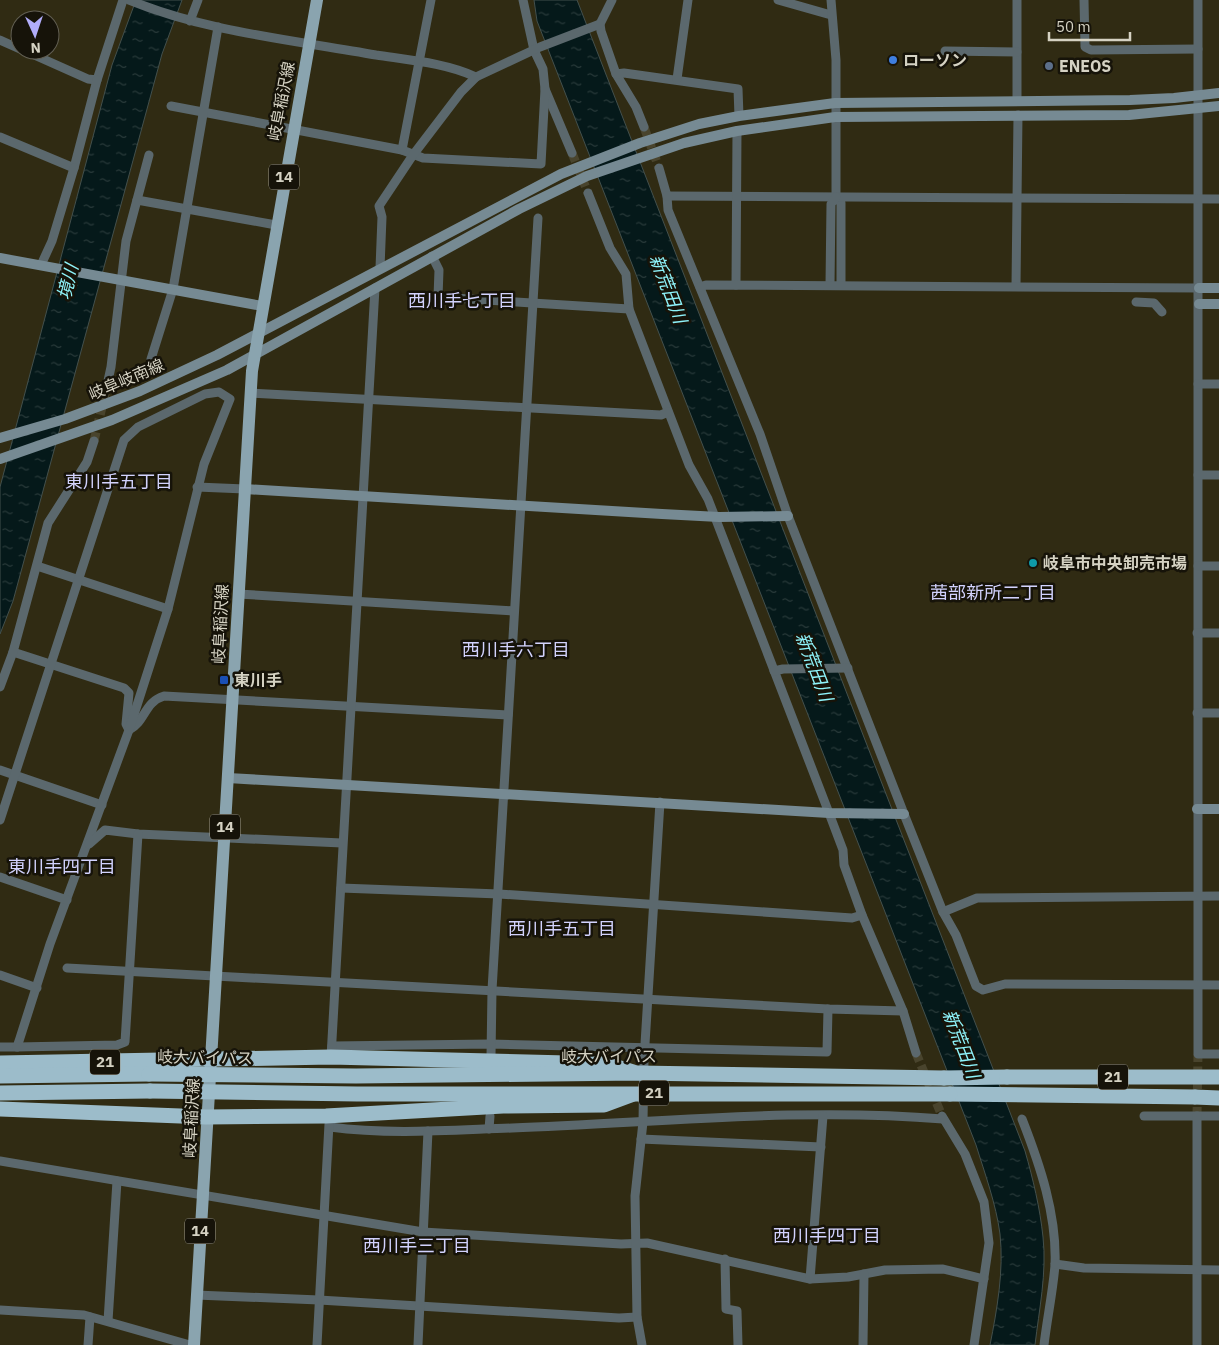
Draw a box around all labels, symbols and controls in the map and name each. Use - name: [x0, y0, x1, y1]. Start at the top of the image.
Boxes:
- north arrow: [10, 10, 60, 60]
- scale bar: [1049, 10, 1130, 42]
- text: 50 m: [1056, 17, 1091, 36]
- text: N: [30, 39, 41, 57]
- place label: ローソン: [903, 50, 967, 70]
- marker: ローソン: [887, 54, 899, 66]
- place label: ENEOS: [1059, 56, 1111, 76]
- street label: 岐阜稲沢線: [264, 60, 298, 142]
- marker: ENEOS: [1043, 60, 1055, 72]
- road number: 14: [269, 164, 299, 190]
- water label: 新荒田川: [645, 251, 693, 328]
- water label: 境川: [52, 260, 84, 302]
- district label: 西川手七丁目: [408, 289, 516, 312]
- street label: 岐阜岐南線: [85, 354, 167, 404]
- district label: 東川手五丁目: [65, 470, 173, 493]
- place label: 岐阜市中央卸売市場: [1043, 553, 1187, 573]
- marker: 岐阜市中央卸売市場: [1027, 557, 1039, 569]
- district label: 茜部新所二丁目: [930, 581, 1056, 604]
- street label: 岐阜稲沢線: [208, 584, 232, 664]
- water label: 新荒田川: [791, 629, 839, 706]
- district label: 西川手六丁目: [462, 638, 570, 661]
- place label: 東川手: [234, 670, 282, 690]
- marker: 東川手: [218, 674, 230, 686]
- road number: 14: [210, 814, 240, 840]
- district label: 東川手四丁目: [8, 855, 116, 878]
- district label: 西川手五丁目: [508, 917, 616, 940]
- water label: 新荒田川: [938, 1006, 986, 1083]
- street label: 岐大バイパス: [157, 1046, 253, 1068]
- street label: 岐大バイパス: [561, 1046, 657, 1066]
- road number: 21: [90, 1050, 120, 1074]
- road number: 21: [1098, 1064, 1128, 1090]
- street label: 岐阜稲沢線: [179, 1078, 203, 1158]
- road number: 21: [639, 1080, 669, 1106]
- road number: 14: [185, 1218, 215, 1244]
- district label: 西川手四丁目: [773, 1224, 881, 1247]
- district label: 西川手三丁目: [363, 1234, 471, 1257]

